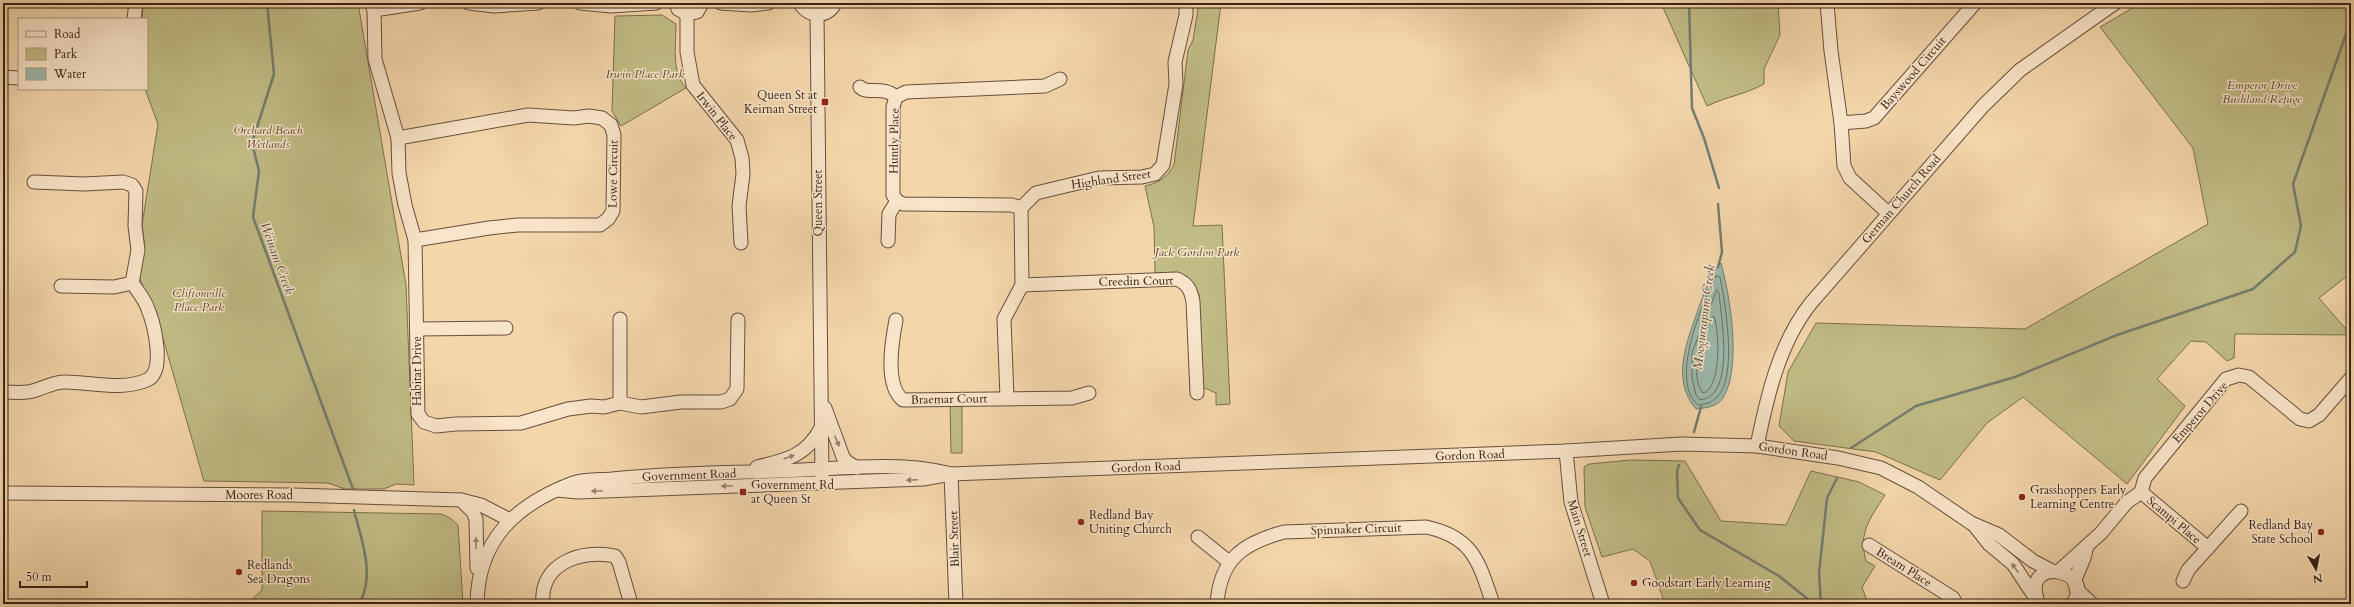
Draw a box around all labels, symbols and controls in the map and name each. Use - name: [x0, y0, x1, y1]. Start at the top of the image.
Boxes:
- legend: [18, 18, 148, 90]
- text: Road: [54, 26, 81, 42]
- street label: Bayswood Circuit: [1877, 33, 1949, 113]
- text: Park: [54, 46, 78, 62]
- text: Water: [53, 66, 87, 82]
- park label: Irwin Place Park: [606, 66, 684, 82]
- park label: Emperor Drive Bushland Refuge: [2222, 77, 2302, 107]
- place label: Queen St at Keirnan Street: [744, 87, 817, 117]
- street label: Irwin Place: [693, 88, 741, 144]
- marker: Queen St at Keirnan Street: [820, 97, 830, 107]
- street label: Huntly Place: [885, 108, 903, 174]
- park label: Orchard Beach Wetlands: [233, 122, 303, 152]
- street label: Lowe Circuit: [604, 140, 622, 208]
- street label: German Church Road: [1858, 151, 1945, 247]
- street label: Highland Street: [1070, 165, 1152, 193]
- street label: Queen Street: [810, 169, 826, 236]
- water label: Weinam Creek: [256, 220, 299, 298]
- park label: Jack Gordon Park: [1152, 244, 1239, 260]
- water label: Moogurrapum Creek: [1689, 263, 1719, 371]
- street label: Creedin Court: [1099, 272, 1174, 290]
- park label: Cliftonville Place Park: [172, 285, 226, 315]
- street label: Habitat Drive: [409, 336, 425, 406]
- street label: Emperor Drive: [2169, 378, 2231, 446]
- street label: Braemar Court: [911, 390, 988, 408]
- one-way arrow: [834, 436, 840, 447]
- street label: Gordon Road: [1757, 438, 1829, 464]
- street label: Gordon Road: [1435, 446, 1506, 464]
- one-way arrow: [783, 454, 795, 460]
- street label: Gordon Road: [1111, 458, 1182, 476]
- street label: Government Road: [641, 465, 737, 485]
- place label: Government Rd at Queen St: [751, 477, 834, 507]
- one-way arrow: [905, 477, 918, 483]
- place label: Grasshoppers Early Learning Centre: [2030, 482, 2127, 512]
- one-way arrow: [721, 483, 733, 490]
- street label: Moores Road: [225, 487, 293, 503]
- marker: Government Rd at Queen St: [738, 487, 748, 497]
- one-way arrow: [590, 488, 603, 494]
- marker: Grasshoppers Early Learning Centre: [2017, 492, 2027, 502]
- street label: Scampi Place: [2144, 493, 2204, 547]
- street label: Main Street: [1564, 498, 1596, 559]
- place label: Redland Bay Uniting Church: [1089, 507, 1172, 537]
- street label: Blair Street: [945, 510, 963, 567]
- marker: Redland Bay Uniting Church: [1076, 517, 1086, 527]
- place label: Redland Bay State School: [2249, 517, 2314, 547]
- street label: Spinnaker Circuit: [1311, 519, 1402, 539]
- marker: Redland Bay State School: [2316, 527, 2326, 537]
- one-way arrow: [473, 536, 479, 549]
- street label: Bream Place: [1873, 544, 1935, 590]
- north arrow: [2296, 549, 2336, 589]
- place label: Redlands Sea Dragons: [247, 557, 310, 587]
- scale bar: [20, 563, 87, 589]
- one-way arrow: [2012, 563, 2020, 573]
- marker: Redlands Sea Dragons: [234, 567, 244, 577]
- text: 50 m: [26, 569, 53, 585]
- text: N: [2311, 570, 2324, 587]
- place label: Goodstart Early Learning: [1642, 575, 1771, 591]
- marker: Goodstart Early Learning: [1629, 578, 1639, 588]

